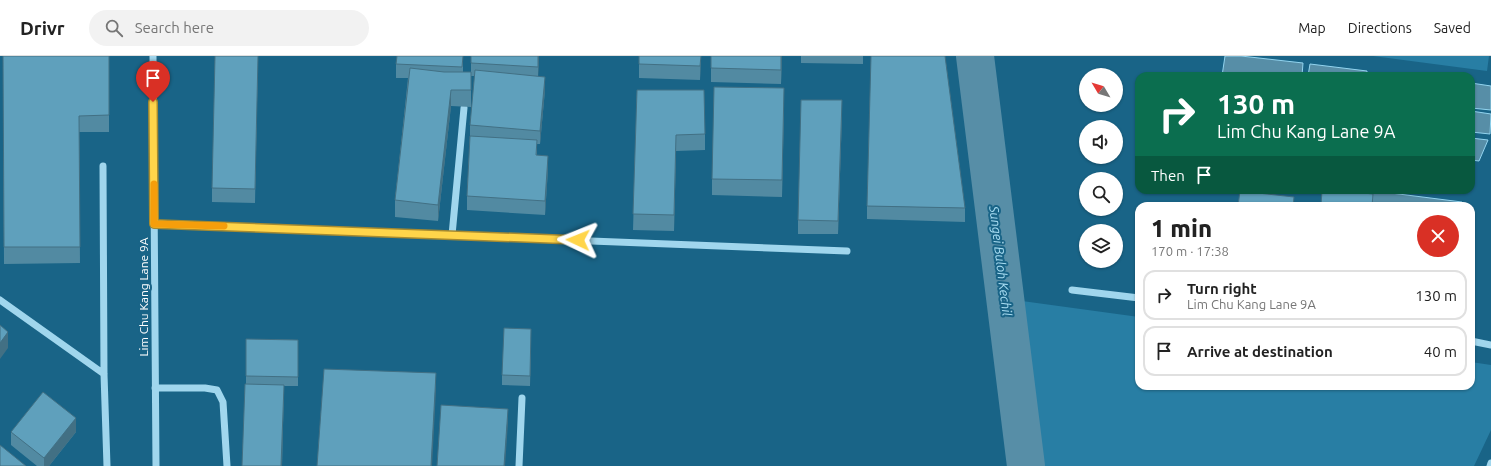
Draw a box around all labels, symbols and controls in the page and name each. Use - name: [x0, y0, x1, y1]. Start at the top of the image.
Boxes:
- search box: [89, 10, 369, 46]
- text: Drivr: [20, 17, 65, 39]
- icon: search: [103, 17, 125, 39]
- text: Search here: [135, 19, 214, 36]
- text: Map: [1298, 20, 1326, 36]
- text: Directions: [1348, 20, 1412, 36]
- text: Saved: [1434, 20, 1471, 36]
- pin: [136, 61, 170, 102]
- icon: arrive: [142, 67, 164, 89]
- north arrow: [1079, 68, 1123, 112]
- map controls: [1079, 68, 1123, 268]
- icon: right: [1151, 88, 1203, 140]
- text: 130 m: [1217, 88, 1295, 119]
- button: sound: [1079, 120, 1123, 164]
- text: Lim Chu Kang Lane 9A: [1217, 121, 1395, 141]
- icon: arrive: [1193, 164, 1215, 186]
- text: Then: [1151, 167, 1185, 184]
- button: search: [1079, 172, 1123, 216]
- water label: Sungei Buloh Kechil: [987, 204, 1015, 317]
- text: 1 min: [1151, 215, 1212, 242]
- button: close: [1417, 215, 1459, 257]
- position arrow: [557, 219, 599, 261]
- button: layers: [1079, 224, 1123, 268]
- street label: Lim Chu Kang Lane 9A: [137, 237, 150, 356]
- text: 170 m · 17:38: [1151, 244, 1229, 258]
- text: Turn right: [1187, 280, 1257, 297]
- icon: right: [1153, 284, 1175, 306]
- text: 130 m: [1415, 287, 1457, 304]
- text: Lim Chu Kang Lane 9A: [1187, 297, 1316, 311]
- icon: arrive: [1153, 340, 1175, 362]
- text: Arrive at destination: [1187, 343, 1333, 360]
- text: 40 m: [1424, 343, 1457, 360]

